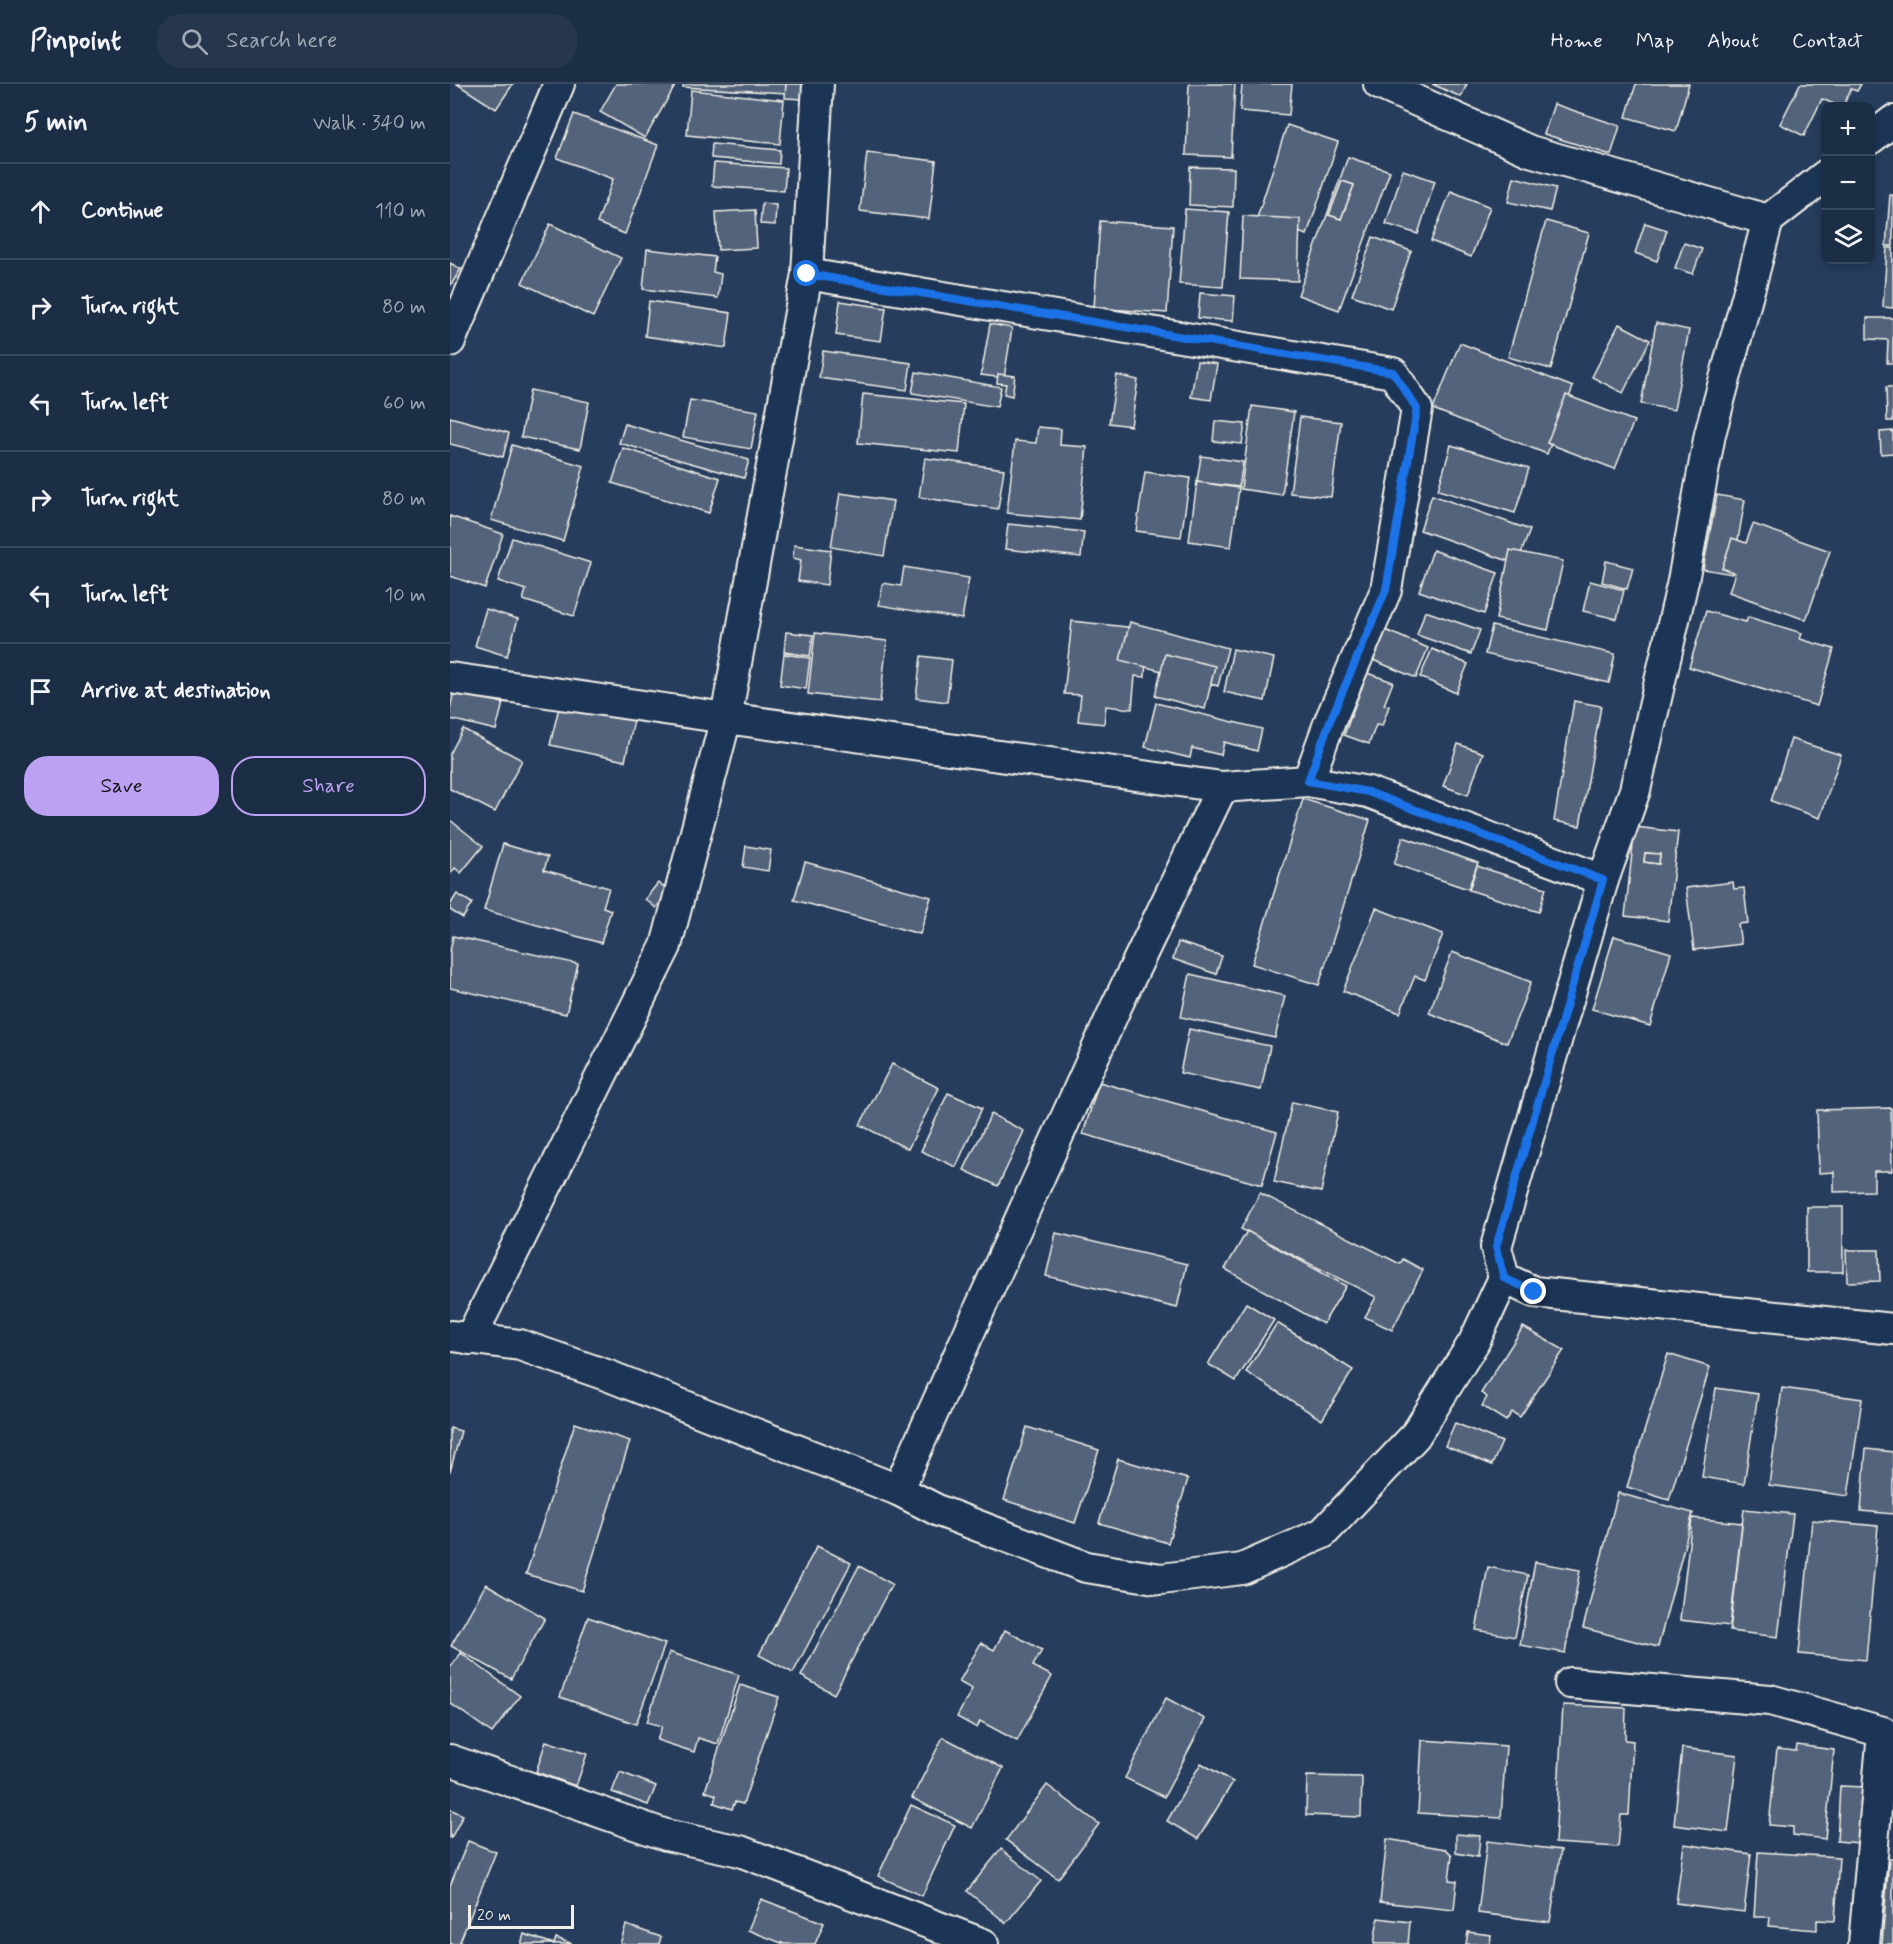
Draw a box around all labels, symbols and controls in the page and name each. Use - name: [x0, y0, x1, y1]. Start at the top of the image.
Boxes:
- search box: [157, 14, 577, 68]
- text: Pinpoint: [30, 23, 121, 60]
- icon: search: [178, 25, 211, 58]
- text: Search here: [226, 27, 337, 55]
- text: Home: [1551, 27, 1603, 55]
- text: Map: [1636, 27, 1674, 55]
- text: About: [1707, 27, 1759, 55]
- text: Contact: [1792, 27, 1863, 55]
- map controls: [1821, 102, 1875, 264]
- button: +: [1821, 102, 1875, 156]
- text: 5 min: [24, 106, 88, 140]
- text: Walk · 340 m: [313, 110, 426, 137]
- button: −: [1821, 156, 1875, 210]
- icon: ahead: [24, 195, 57, 228]
- text: Continue: [81, 197, 163, 225]
- text: 110 m: [375, 198, 426, 225]
- button: layers: [1821, 210, 1875, 264]
- route start: [793, 260, 819, 286]
- icon: right: [24, 291, 57, 324]
- text: Turn right: [81, 293, 179, 321]
- text: 80 m: [382, 294, 426, 321]
- icon: left: [24, 387, 57, 420]
- text: Turn left: [81, 389, 169, 417]
- text: 60 m: [383, 390, 426, 417]
- icon: right: [24, 483, 57, 516]
- text: Turn right: [81, 485, 179, 513]
- text: 80 m: [382, 486, 426, 513]
- icon: left: [24, 579, 57, 612]
- text: Turn left: [81, 581, 169, 609]
- text: 10 m: [384, 582, 426, 609]
- icon: arrive: [24, 675, 57, 708]
- text: Arrive at destination: [81, 677, 271, 705]
- button: Save: [24, 756, 219, 816]
- button: Share: [231, 756, 426, 816]
- route end: [1520, 1278, 1546, 1304]
- scale bar: [468, 1902, 574, 1930]
- text: 20 m: [477, 1905, 511, 1926]

